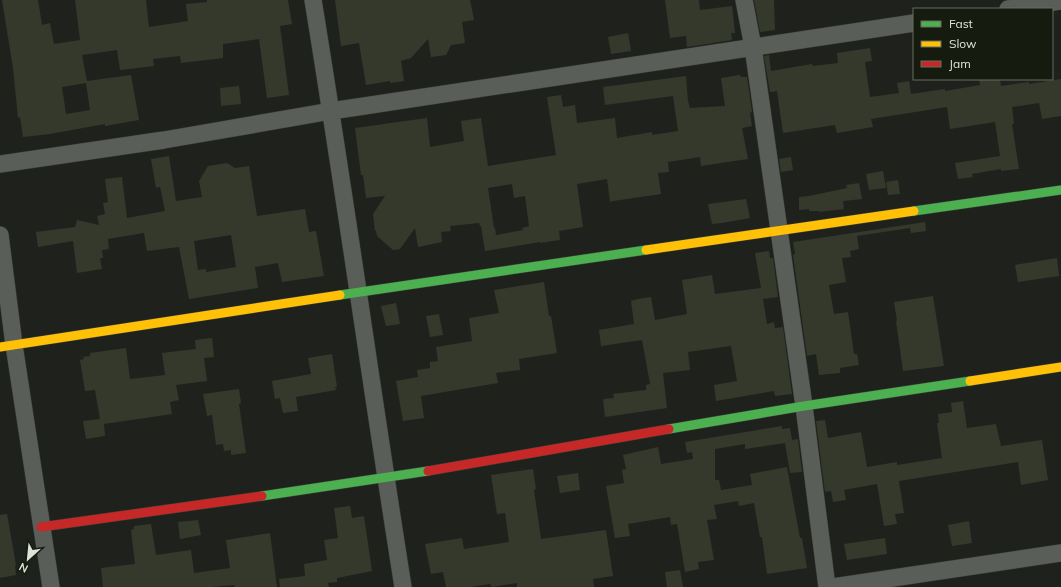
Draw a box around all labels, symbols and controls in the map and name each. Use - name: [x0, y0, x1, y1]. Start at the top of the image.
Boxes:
- legend: [913, 8, 1053, 80]
- text: Fast: [949, 16, 973, 31]
- text: Slow: [949, 36, 977, 51]
- text: Jam: [949, 56, 971, 71]
- north arrow: [8, 539, 48, 579]
- text: N: [17, 560, 30, 576]

